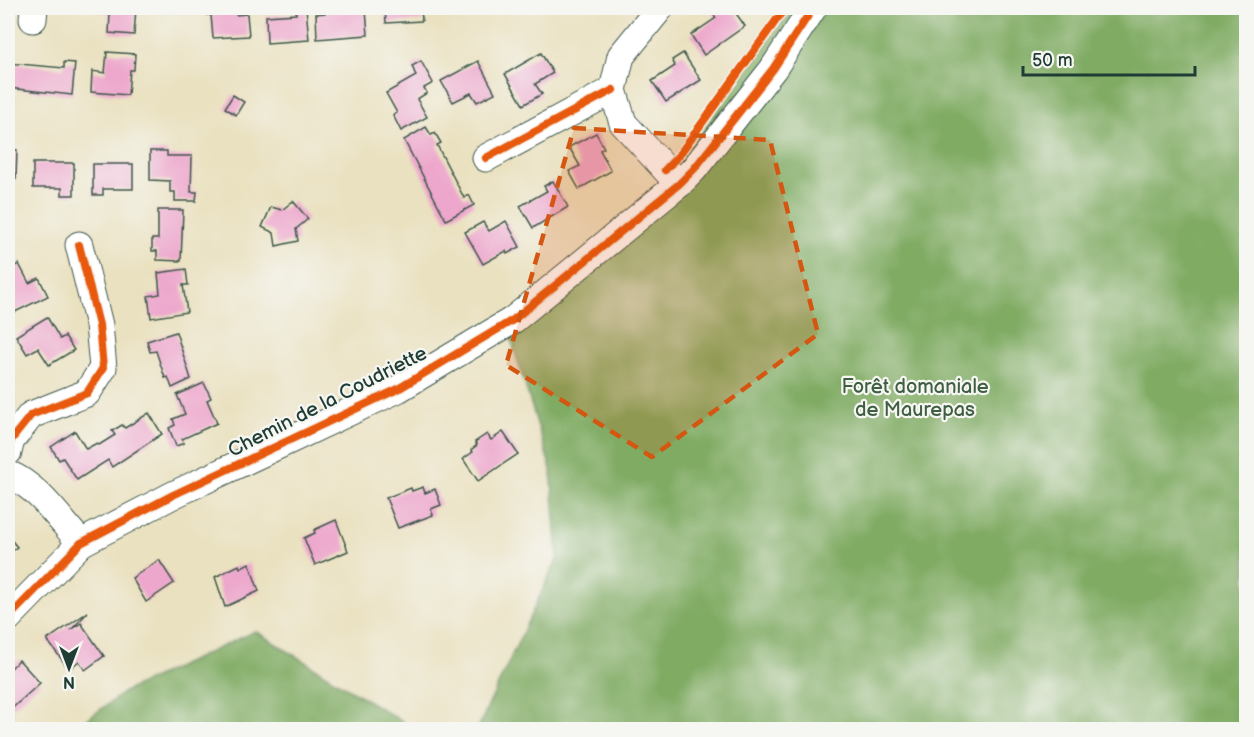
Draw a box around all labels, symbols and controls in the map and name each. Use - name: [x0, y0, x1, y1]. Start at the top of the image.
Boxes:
- scale bar: [1023, 39, 1196, 77]
- text: 50 m: [1032, 50, 1073, 71]
- street label: Chemin de la Coudriette: [224, 341, 431, 463]
- park label: Forêt domaniale de Maurepas: [841, 375, 989, 422]
- north arrow: [39, 638, 99, 698]
- text: N: [63, 672, 75, 691]

